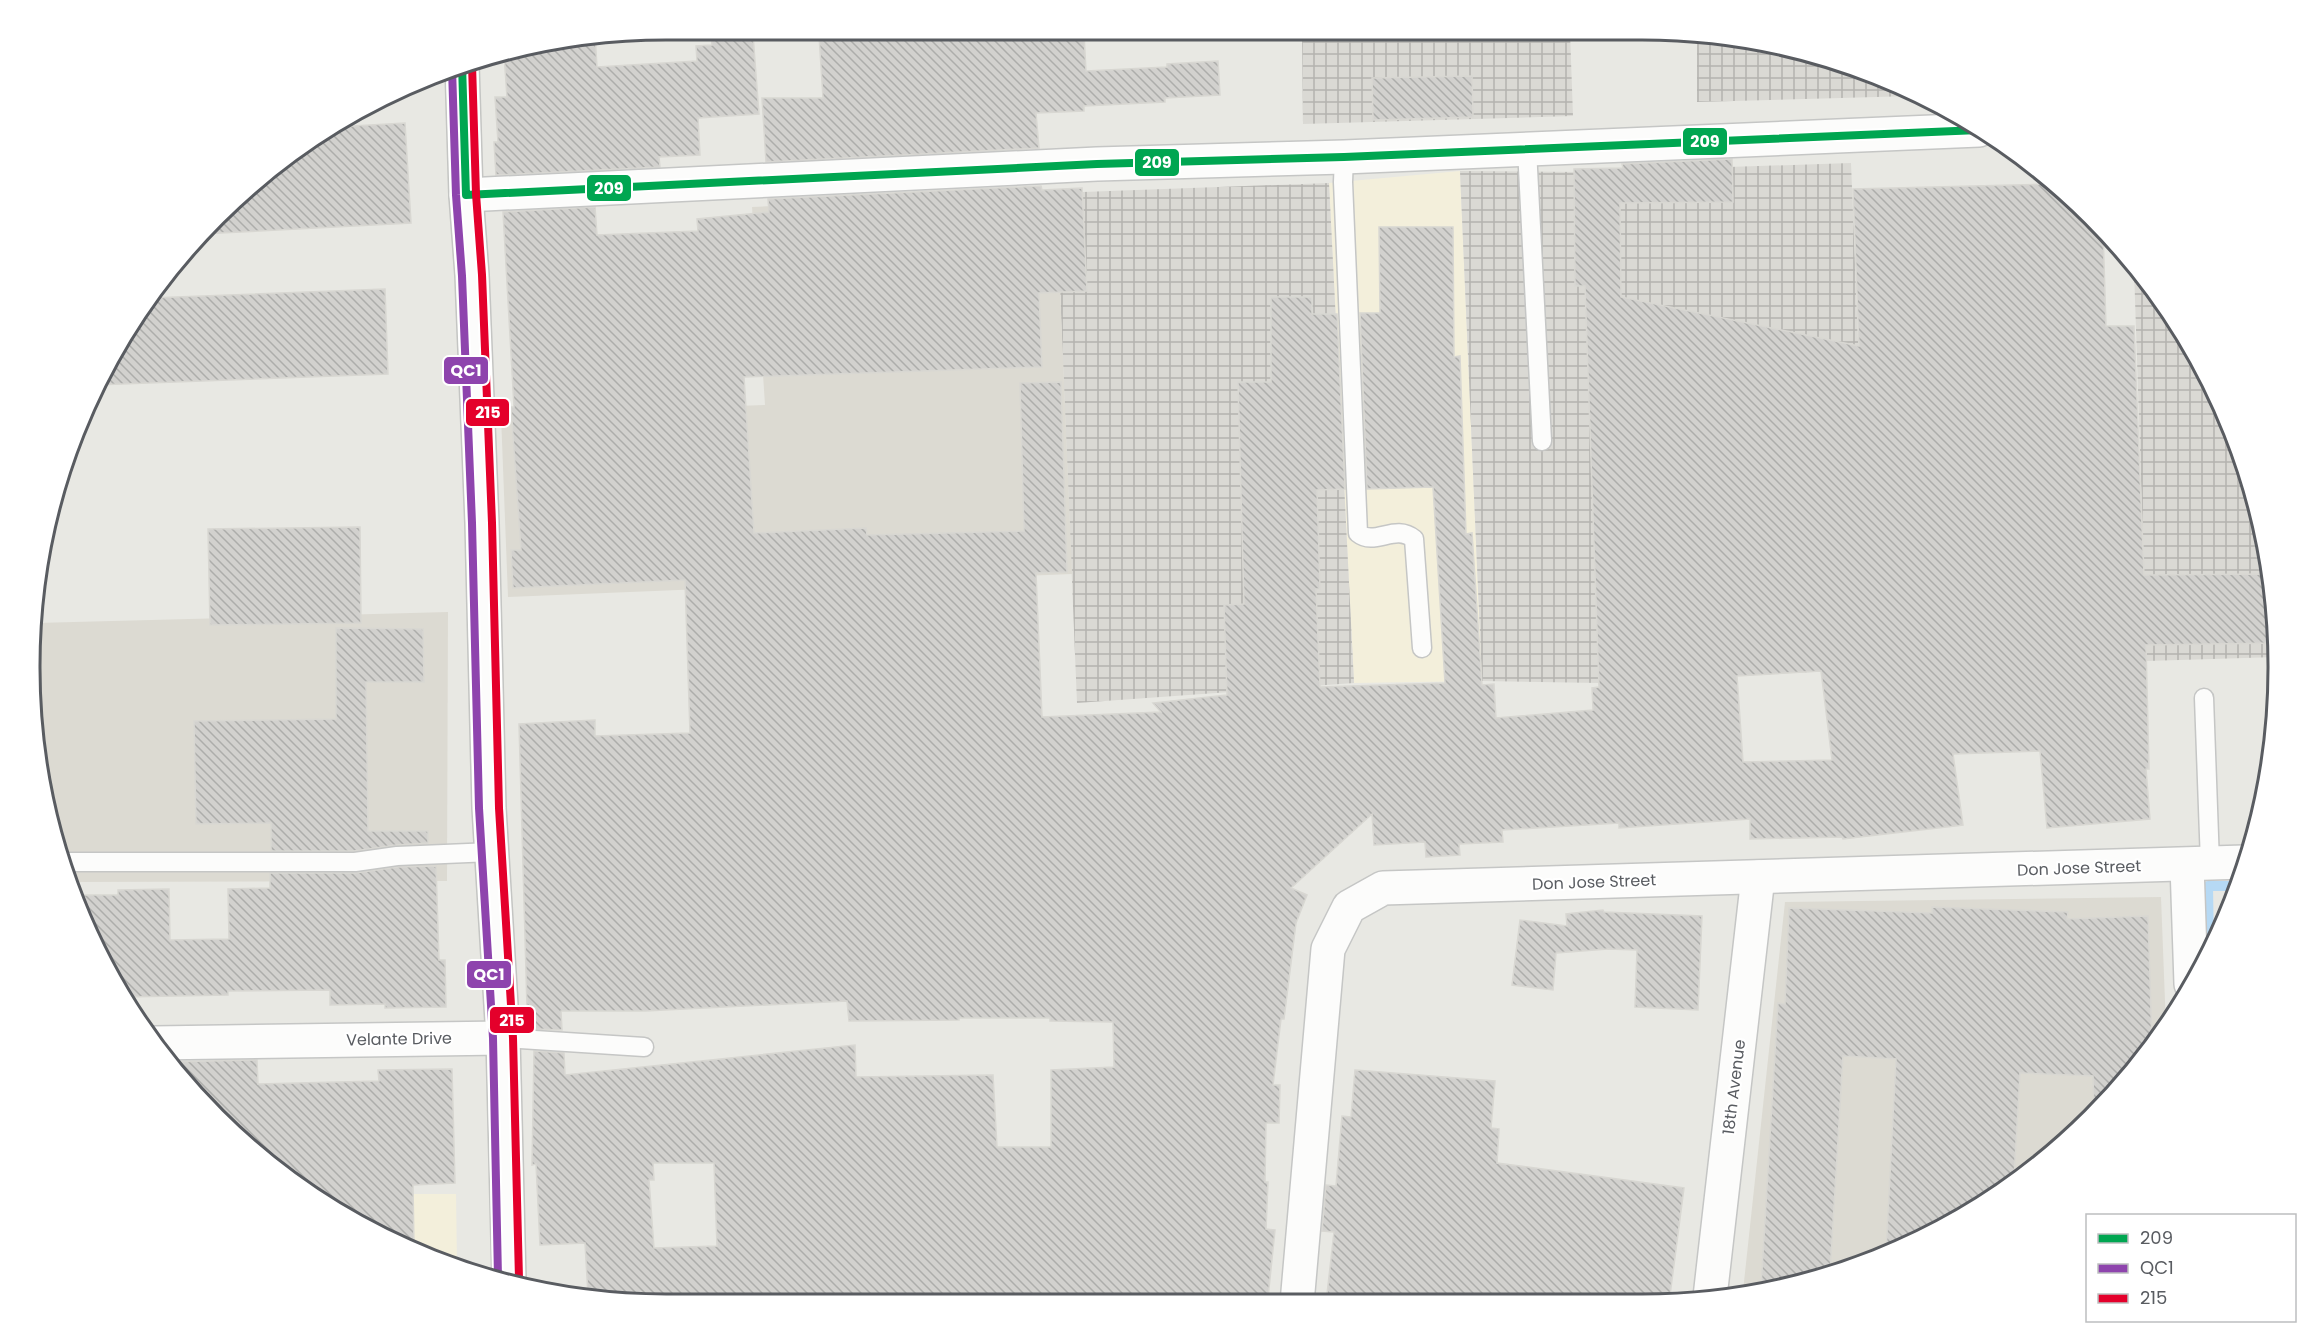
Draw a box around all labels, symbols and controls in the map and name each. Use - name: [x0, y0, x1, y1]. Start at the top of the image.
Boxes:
- line badge: 209: [1682, 127, 1728, 156]
- text: 209: [1690, 130, 1720, 153]
- line badge: 209: [1134, 148, 1180, 177]
- text: 209: [1142, 151, 1172, 174]
- line badge: 209: [586, 174, 632, 202]
- text: 209: [594, 177, 624, 200]
- line badge: QC1: [443, 356, 489, 385]
- text: QC1: [451, 359, 481, 382]
- line badge: 215: [465, 398, 510, 427]
- text: 215: [475, 401, 501, 424]
- street label: Don Jose Street: [2017, 854, 2142, 882]
- street label: Don Jose Street: [1532, 868, 1657, 896]
- line badge: QC1: [466, 960, 512, 989]
- text: QC1: [474, 963, 504, 986]
- line badge: 215: [489, 1006, 535, 1034]
- text: 215: [499, 1009, 525, 1032]
- street label: Velante Drive: [346, 1027, 452, 1051]
- street label: 18th Avenue: [1717, 1038, 1751, 1136]
- legend: [2086, 1214, 2296, 1322]
- text: 209: [2140, 1225, 2173, 1250]
- text: QC1: [2140, 1255, 2174, 1280]
- text: 215: [2140, 1285, 2167, 1310]

